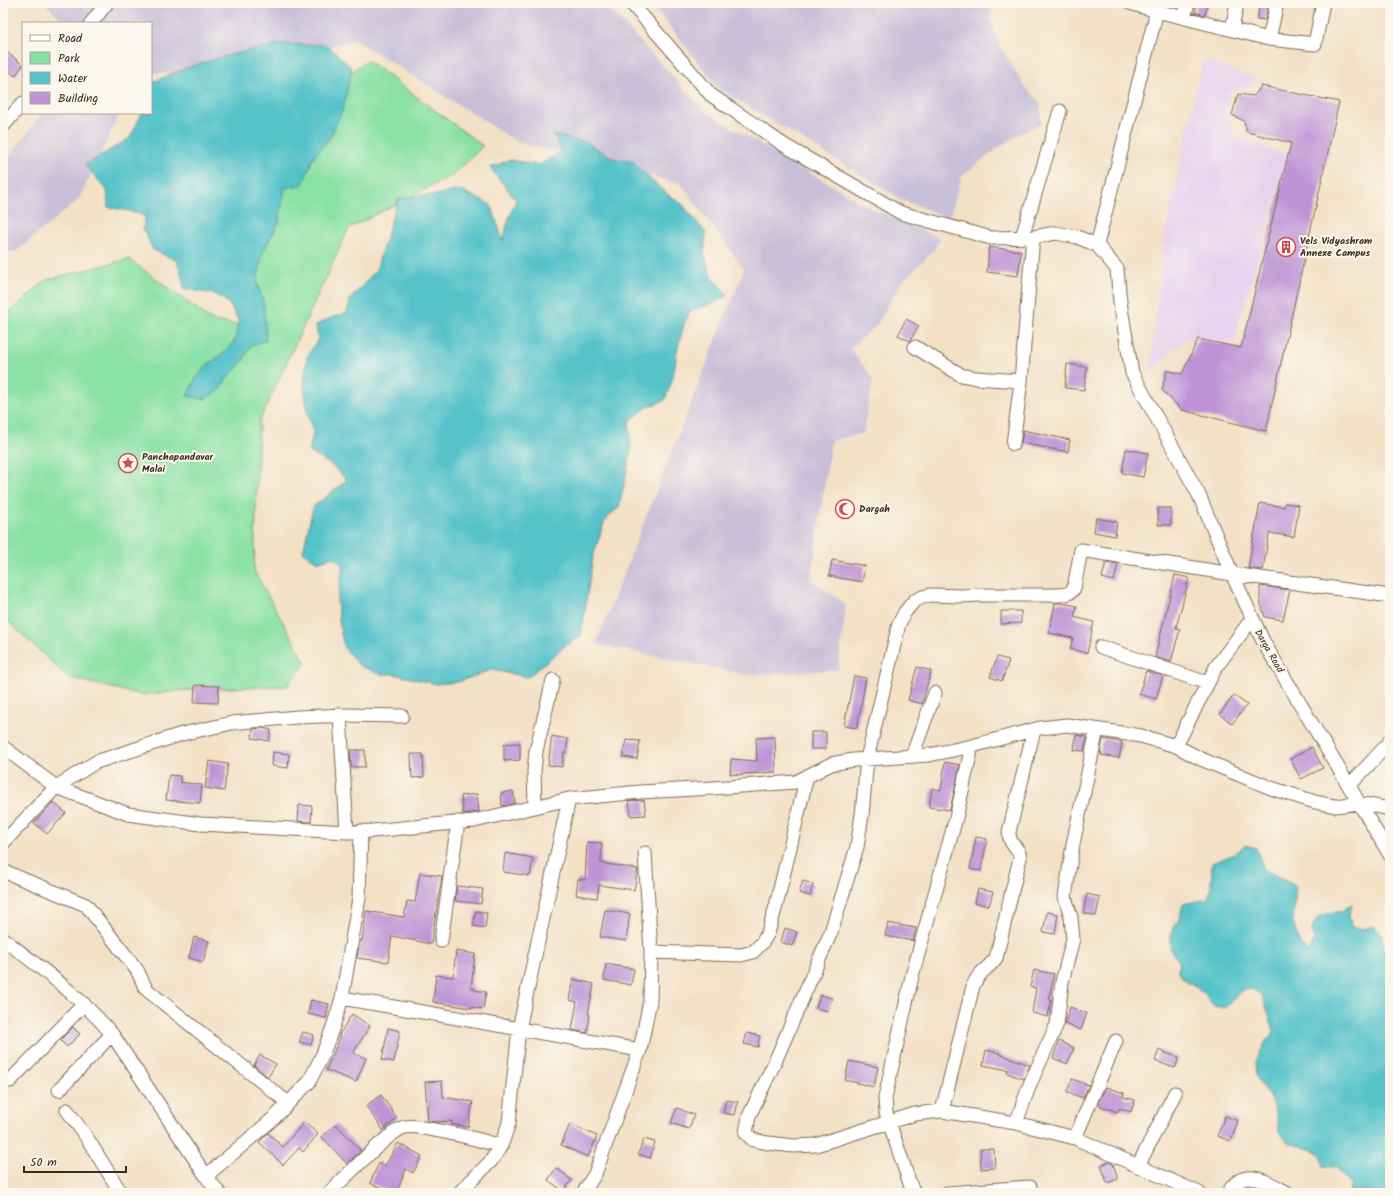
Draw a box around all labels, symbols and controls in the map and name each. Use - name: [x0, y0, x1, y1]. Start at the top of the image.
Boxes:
- legend: [22, 22, 152, 114]
- text: Road: [58, 29, 83, 48]
- text: Park: [58, 49, 80, 68]
- text: Water: [58, 69, 88, 88]
- text: Building: [58, 89, 98, 108]
- place label: Vels Vidyashram Annexe Campus: [1300, 233, 1372, 261]
- building icon: Vels Vidyashram Annexe Campus: [1275, 236, 1297, 258]
- place label: Panchapandavar Malai: [142, 449, 214, 477]
- place icon: Panchapandavar Malai: [117, 452, 139, 474]
- mosque icon: Dargah: [834, 498, 856, 520]
- place label: Dargah: [859, 501, 890, 517]
- street label: Darga Road: [1250, 626, 1288, 677]
- scale bar: [24, 1148, 126, 1174]
- text: 50 m: [30, 1153, 57, 1172]

